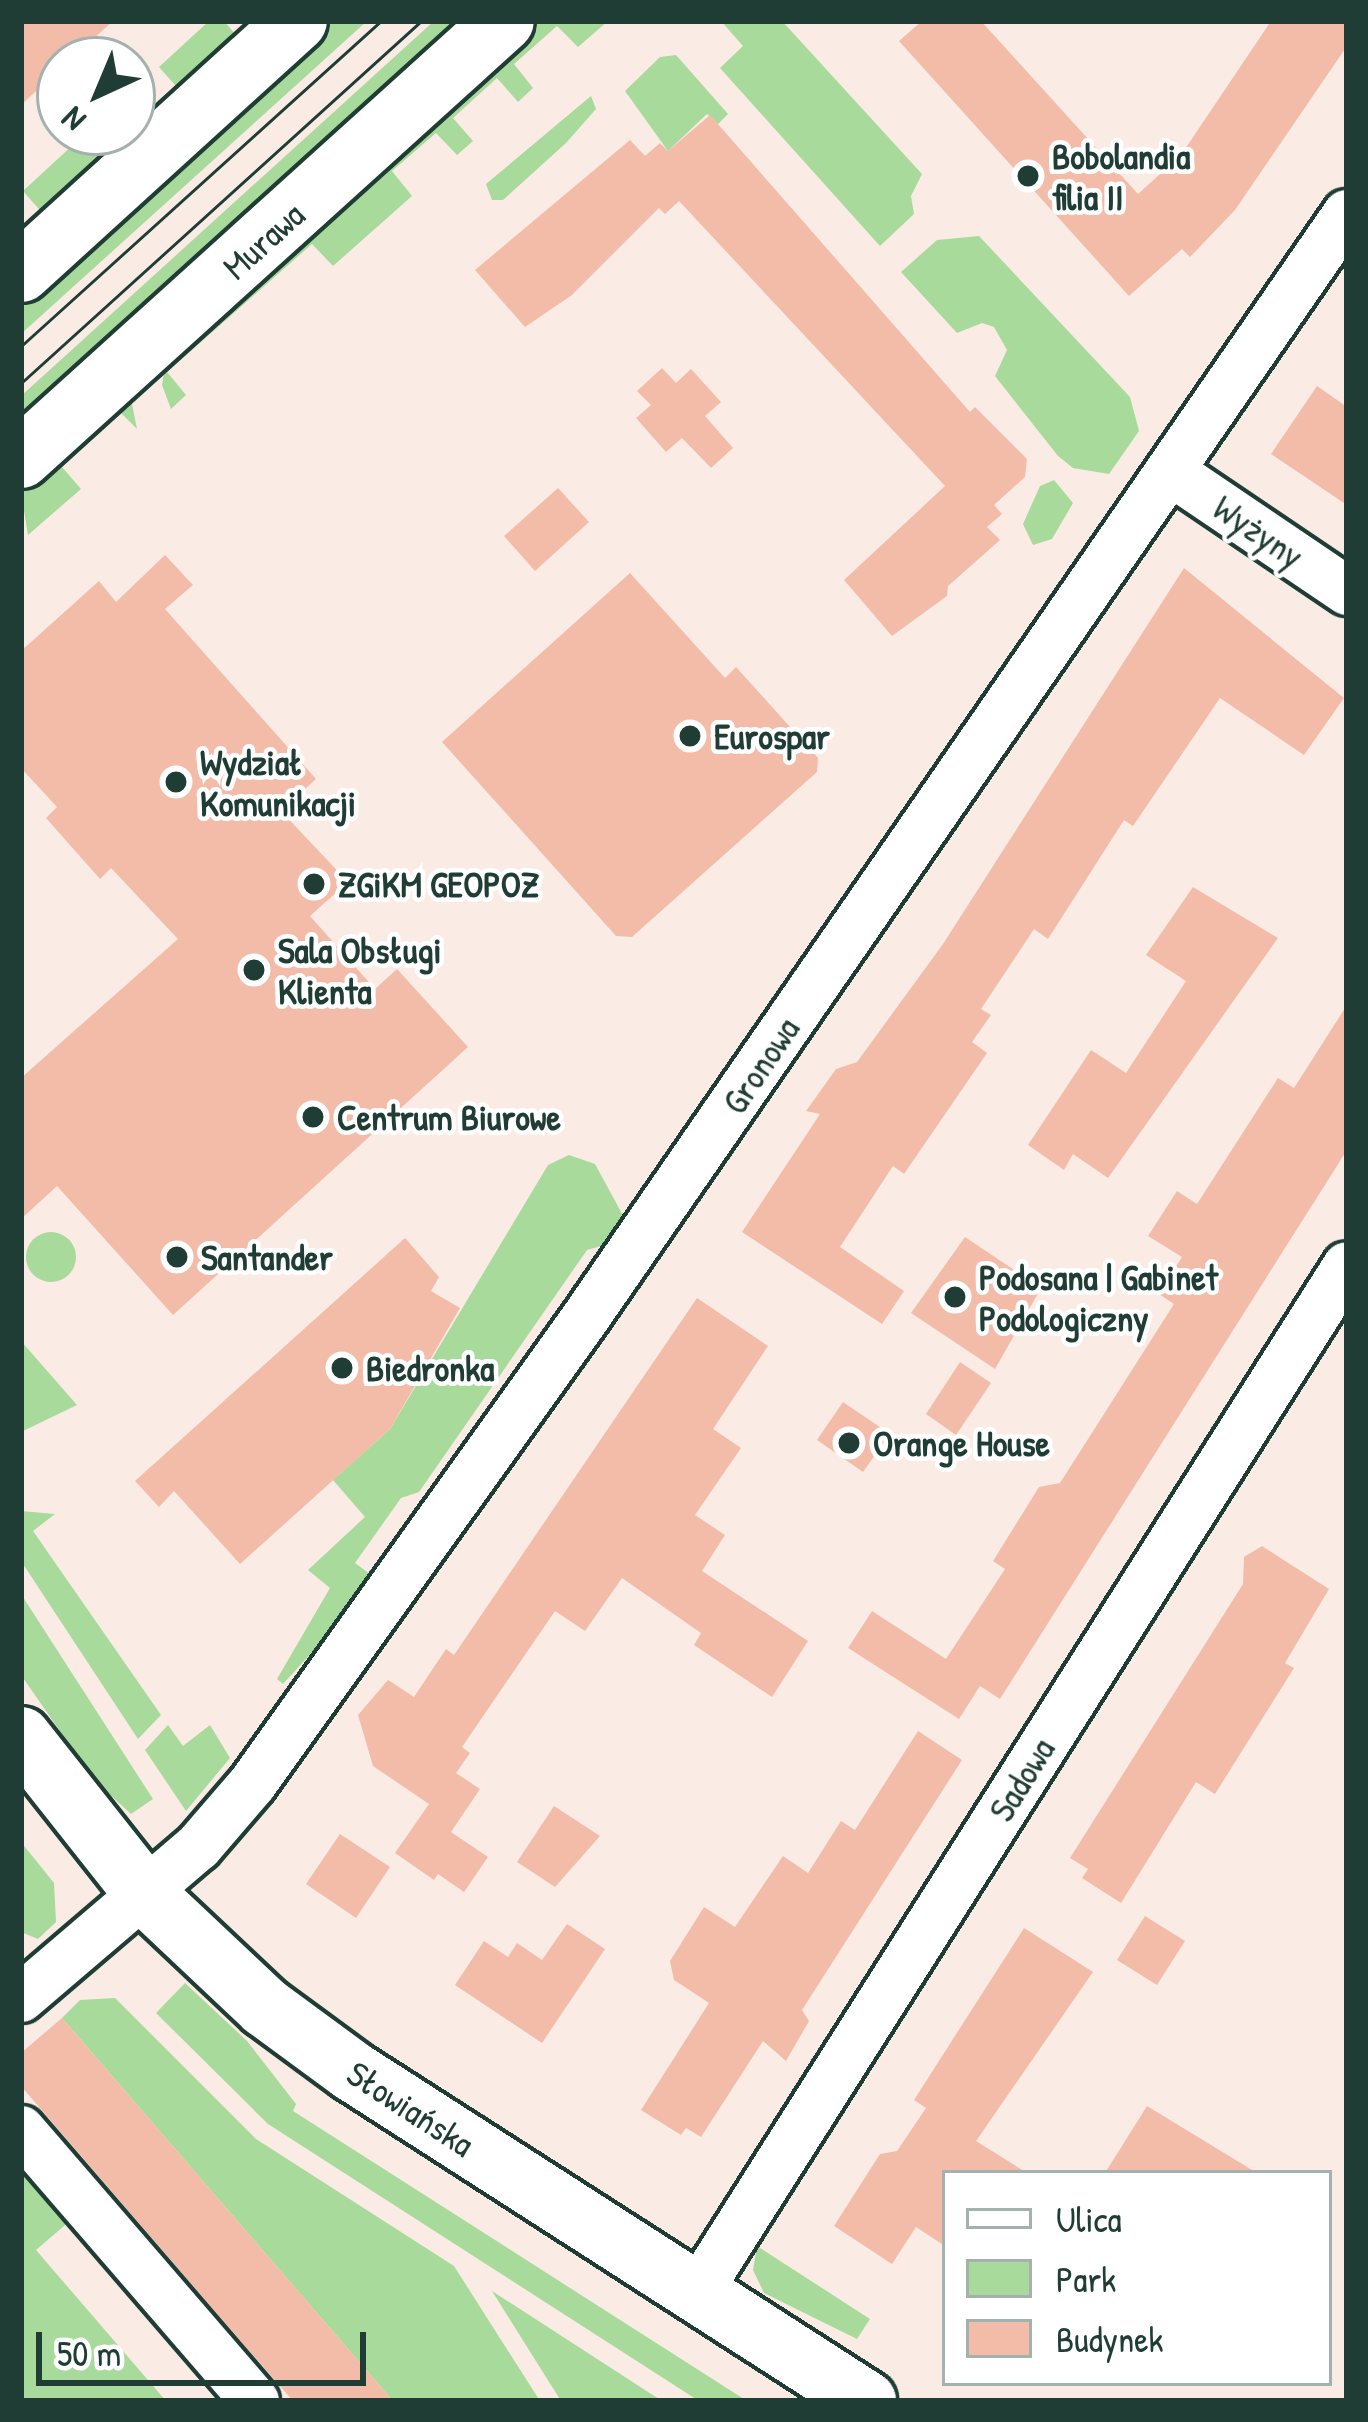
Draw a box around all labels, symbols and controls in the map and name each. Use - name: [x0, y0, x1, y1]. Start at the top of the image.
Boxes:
- north arrow: [36, 36, 156, 156]
- text: N: [51, 98, 95, 142]
- place label: Bobolandia filia II: [1052, 133, 1190, 218]
- marker: Bobolandia filia II: [1015, 163, 1041, 189]
- street label: Murawa: [213, 192, 313, 288]
- street label: Wyżyny: [1206, 485, 1312, 577]
- place label: Eurospar: [714, 714, 830, 758]
- marker: Eurospar: [677, 723, 703, 749]
- place label: Wydział Komunikacji: [200, 739, 356, 824]
- marker: Wydział Komunikacji: [163, 769, 189, 795]
- place label: ZGiKM GEOPOZ: [338, 862, 539, 906]
- marker: ZGiKM GEOPOZ: [301, 871, 327, 897]
- place label: Sala Obsługi Klienta: [278, 927, 441, 1012]
- marker: Sala Obsługi Klienta: [241, 957, 267, 983]
- street label: Gronowa: [712, 1008, 808, 1122]
- place label: Centrum Biurowe: [337, 1095, 561, 1139]
- marker: Centrum Biurowe: [300, 1104, 326, 1130]
- place label: Santander: [201, 1235, 333, 1279]
- marker: Santander: [164, 1244, 190, 1270]
- place label: Podosana | Gabinet Podologiczny: [979, 1254, 1218, 1339]
- marker: Podosana | Gabinet Podologiczny: [942, 1284, 968, 1310]
- place label: Biedronka: [366, 1346, 494, 1390]
- marker: Biedronka: [329, 1355, 355, 1381]
- place label: Orange House: [873, 1421, 1050, 1465]
- marker: Orange House: [836, 1430, 862, 1456]
- street label: Sadowa: [979, 1729, 1063, 1829]
- street label: Słowiańska: [339, 2051, 483, 2165]
- legend: [942, 2170, 1332, 2386]
- text: Ulica: [1056, 2194, 1122, 2243]
- text: Park: [1056, 2254, 1116, 2303]
- scale bar: [42, 2308, 372, 2382]
- text: Budynek: [1056, 2314, 1163, 2363]
- text: 50 m: [57, 2328, 121, 2377]

